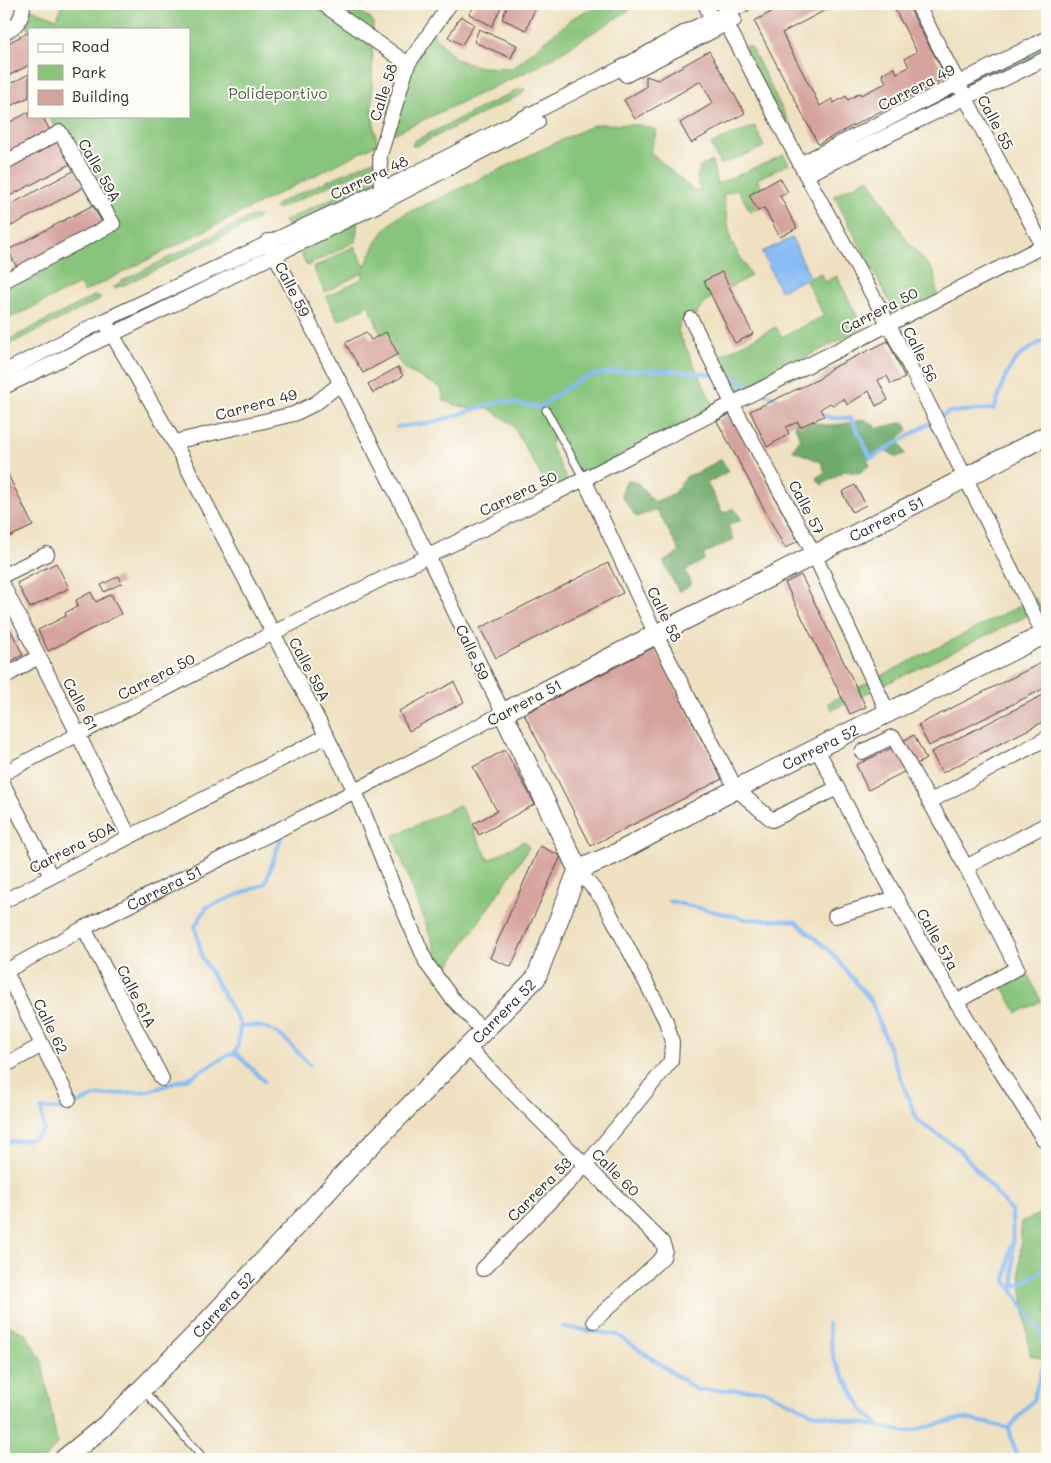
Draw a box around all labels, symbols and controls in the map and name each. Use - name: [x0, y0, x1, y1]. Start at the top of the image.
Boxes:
- legend: [28, 28, 190, 118]
- text: Road: [72, 36, 109, 56]
- street label: Carrera 49: [874, 59, 958, 115]
- street label: Calle 58: [364, 61, 402, 123]
- text: Park: [72, 62, 106, 82]
- park label: Polideportivo: [229, 83, 328, 103]
- text: Building: [72, 86, 129, 106]
- street label: Calle 55: [973, 91, 1019, 153]
- street label: Calle 59A: [74, 135, 126, 205]
- street label: Carrera 48: [327, 150, 411, 204]
- street label: Calle 59: [271, 258, 315, 320]
- street label: Carrera 50: [837, 282, 921, 338]
- street label: Calle 56: [899, 323, 943, 385]
- street label: Carrera 49: [213, 383, 299, 424]
- street label: Carrera 50: [476, 466, 560, 520]
- street label: Calle 57: [784, 476, 830, 538]
- street label: Carrera 51: [846, 491, 927, 546]
- street label: Calle 58: [643, 583, 687, 645]
- street label: Calle 59: [451, 621, 495, 683]
- street label: Calle 59A: [285, 634, 335, 704]
- street label: Carrera 50: [114, 648, 198, 704]
- street label: Calle 61: [59, 674, 103, 734]
- street label: Carrera 51: [483, 674, 565, 730]
- street label: Carrera 52: [778, 719, 862, 774]
- street label: Carrera 50A: [25, 817, 119, 877]
- street label: Carrera 51: [123, 860, 205, 915]
- street label: Calle 57a: [912, 905, 964, 973]
- street label: Calle 61A: [113, 961, 161, 1031]
- street label: Carrera 52: [467, 974, 540, 1048]
- street label: Calle 62: [29, 995, 73, 1057]
- street label: Calle 60: [588, 1144, 644, 1200]
- street label: Carrera 53: [502, 1152, 576, 1226]
- street label: Carrera 52: [187, 1267, 259, 1342]

